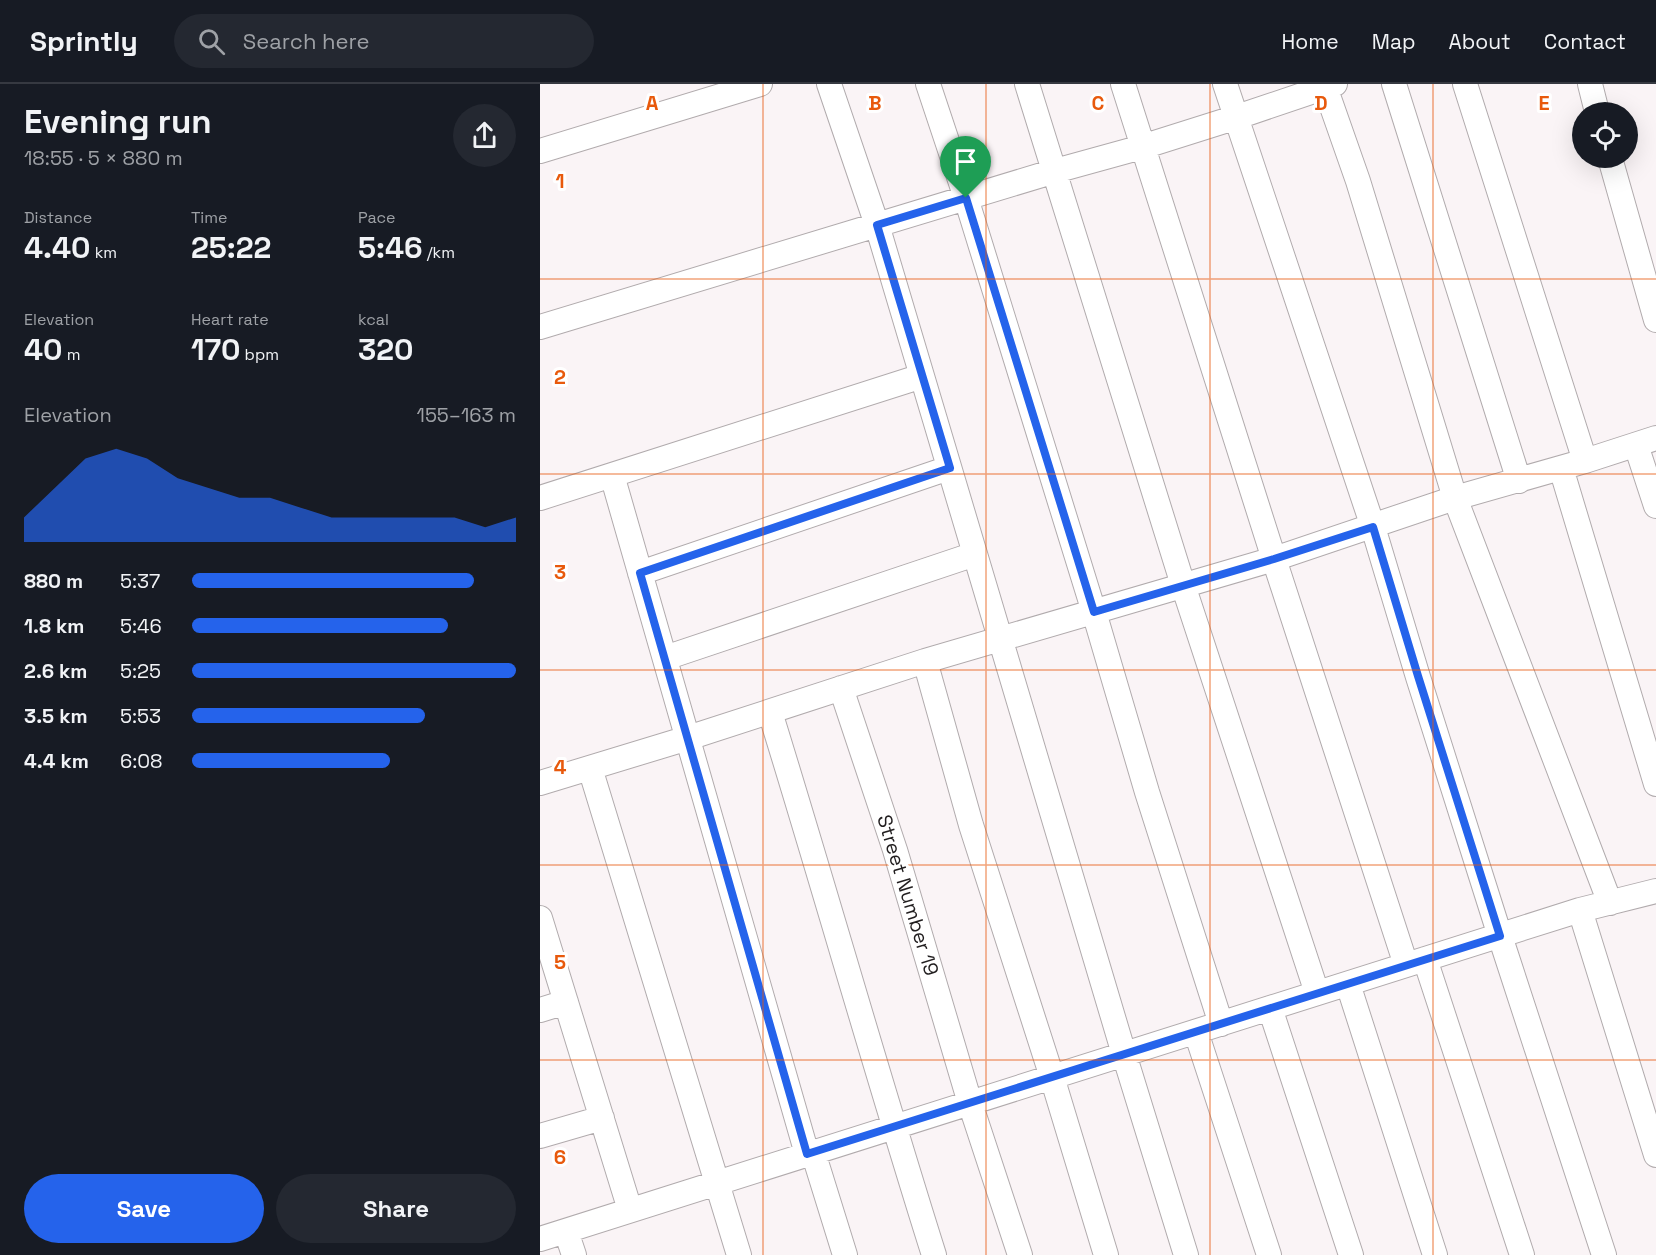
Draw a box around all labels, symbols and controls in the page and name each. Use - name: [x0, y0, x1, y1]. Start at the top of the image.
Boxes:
- search box: [174, 14, 594, 68]
- text: Sprintly: [30, 23, 138, 59]
- icon: search: [195, 25, 228, 58]
- text: Search here: [243, 27, 370, 55]
- text: Home: [1281, 28, 1339, 55]
- text: Map: [1372, 28, 1416, 55]
- text: About: [1449, 28, 1511, 55]
- text: Contact: [1544, 28, 1626, 55]
- text: A: [646, 90, 659, 116]
- text: B: [868, 90, 882, 116]
- text: C: [1092, 90, 1105, 116]
- text: D: [1314, 90, 1328, 116]
- text: E: [1538, 90, 1550, 116]
- text: Evening run: [24, 101, 212, 143]
- map controls: [1572, 102, 1638, 168]
- button: locate: [1572, 102, 1638, 168]
- button: share: [453, 104, 516, 167]
- pin: [940, 136, 991, 198]
- text: 18:55 · 5 × 880 m: [24, 145, 183, 171]
- icon: arrive: [949, 145, 982, 178]
- text: 1: [555, 168, 565, 194]
- text: Distance: [24, 207, 92, 228]
- text: Time: [191, 207, 227, 228]
- text: Pace: [358, 207, 395, 228]
- text: 4.40: [24, 228, 91, 267]
- text: 25:22: [191, 228, 271, 267]
- text: 5:46: [358, 228, 423, 267]
- text: km: [91, 242, 117, 263]
- text: /km: [423, 242, 455, 263]
- text: Elevation: [24, 309, 94, 330]
- text: Heart rate: [191, 309, 269, 330]
- text: kcal: [358, 309, 389, 330]
- text: 40: [24, 330, 63, 369]
- text: 170: [191, 330, 241, 369]
- text: 320: [358, 330, 414, 369]
- text: m: [63, 344, 80, 365]
- text: bpm: [241, 344, 279, 365]
- text: 2: [554, 364, 566, 390]
- text: Elevation: [24, 402, 112, 428]
- text: 155–163 m: [417, 402, 516, 428]
- text: 3: [554, 559, 566, 585]
- text: 880 m: [24, 568, 83, 594]
- text: 5:37: [120, 568, 160, 594]
- text: 1.8 km: [24, 613, 84, 639]
- text: 5:46: [120, 613, 162, 639]
- text: 2.6 km: [24, 658, 87, 684]
- text: 5:25: [120, 658, 161, 684]
- text: 3.5 km: [24, 703, 88, 729]
- text: 5:53: [120, 703, 161, 729]
- text: 4.4 km: [24, 748, 89, 774]
- text: 6:08: [120, 748, 163, 774]
- text: 4: [554, 754, 567, 780]
- street label: Street Number 19: [871, 811, 945, 979]
- text: 5: [554, 949, 566, 975]
- text: 6: [554, 1144, 566, 1170]
- button: Save: [24, 1174, 264, 1243]
- button: Share: [276, 1174, 516, 1243]

